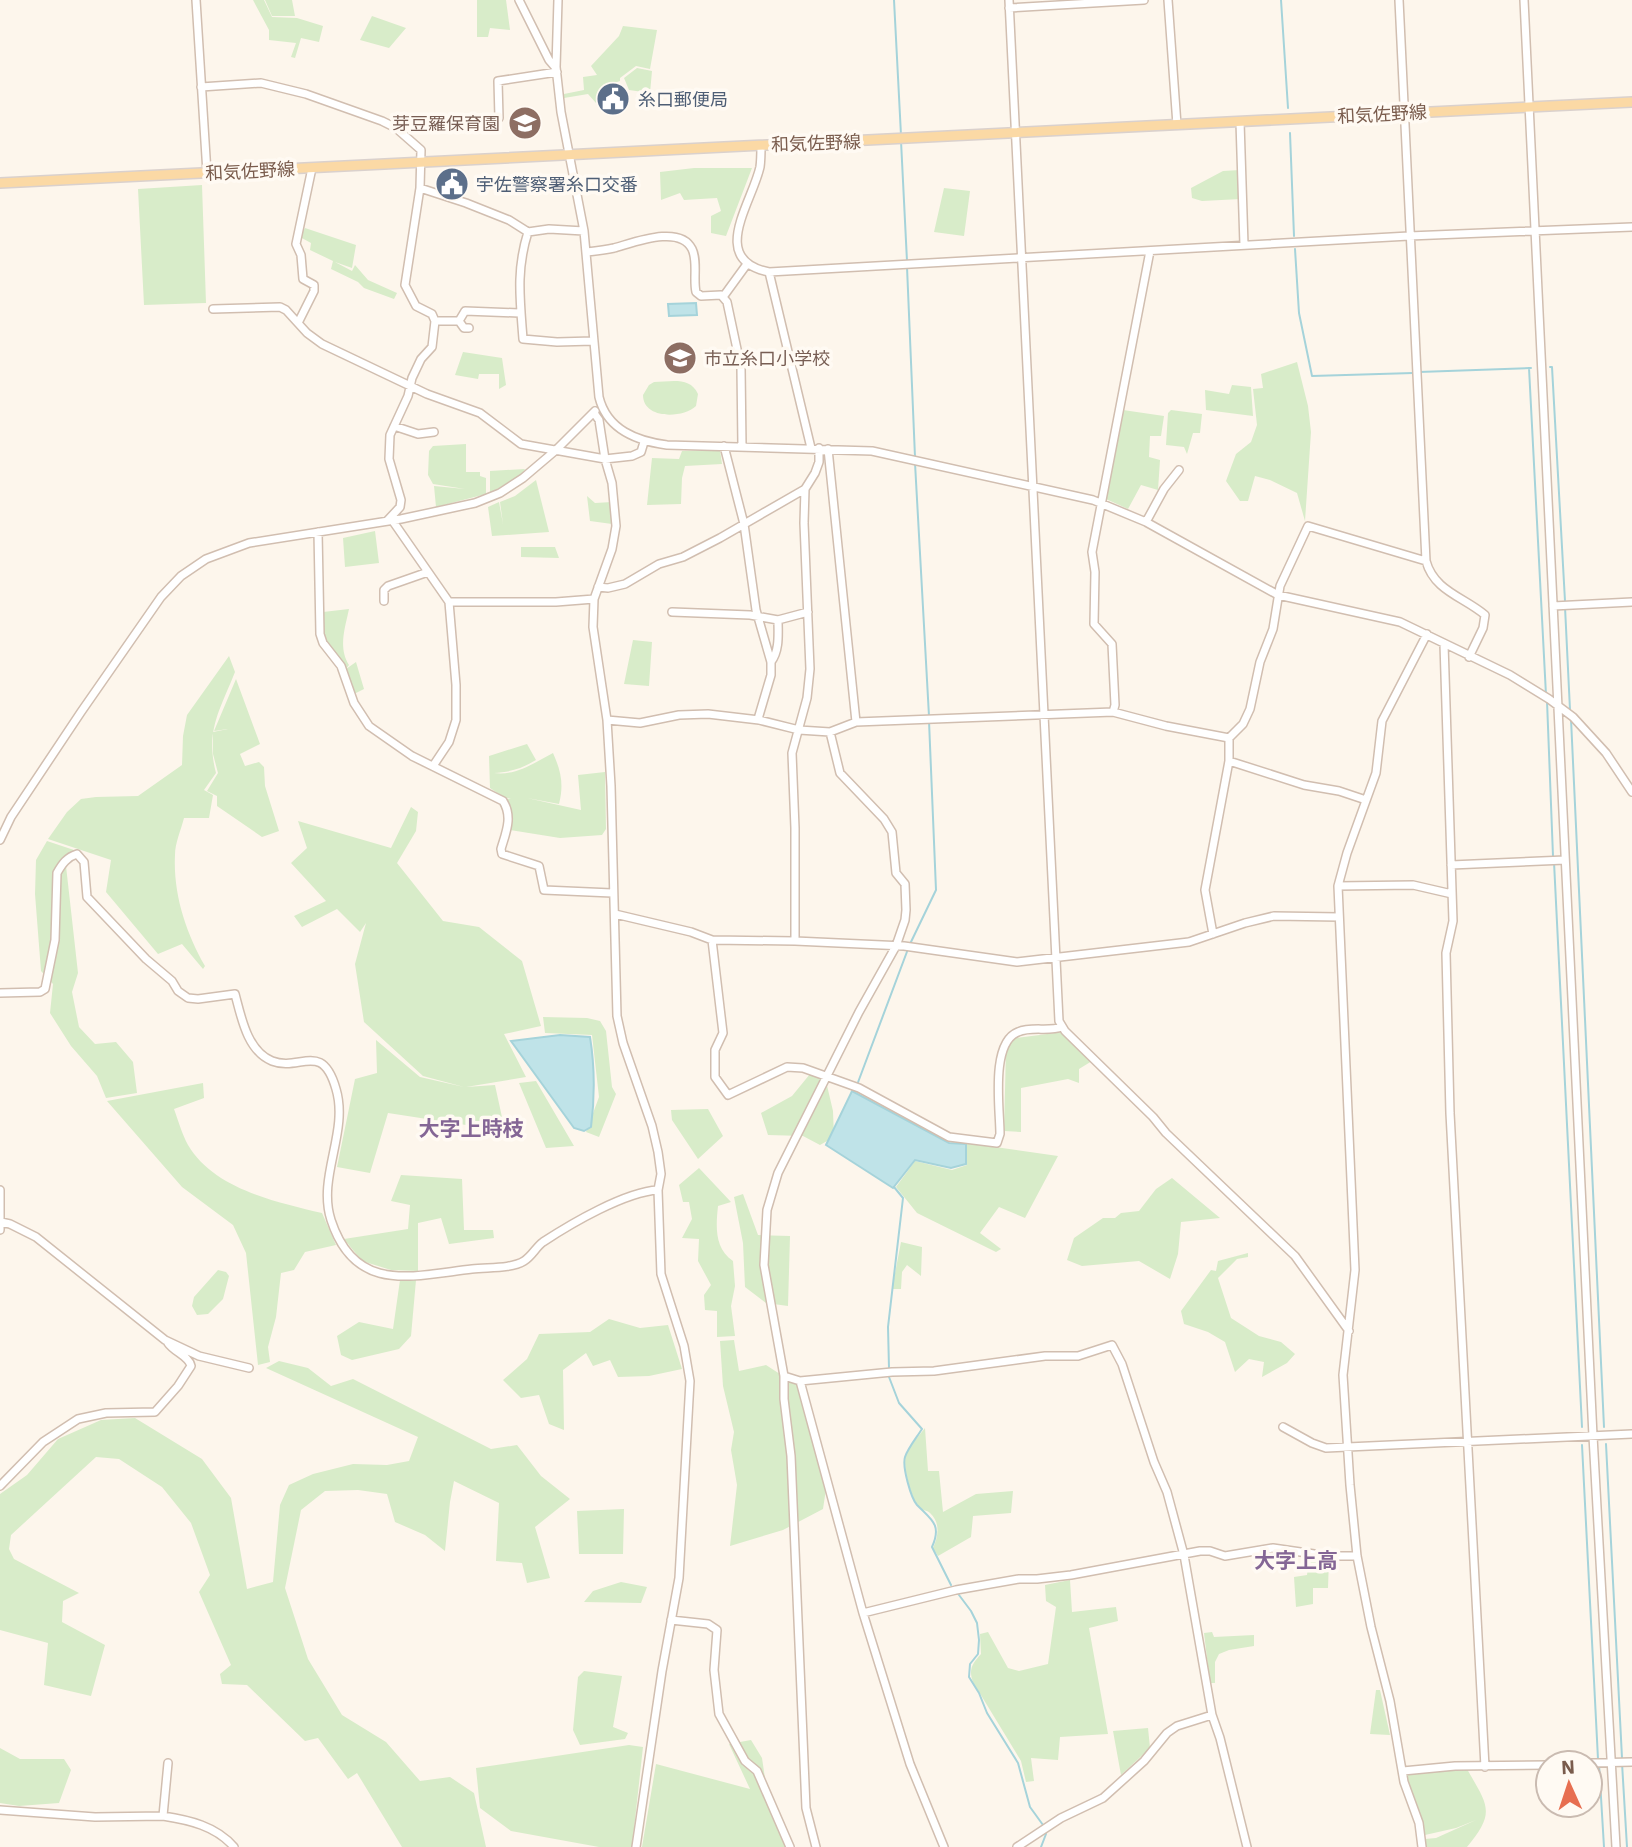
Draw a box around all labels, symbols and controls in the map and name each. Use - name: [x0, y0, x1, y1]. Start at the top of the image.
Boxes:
- public building icon: 糸口郵便局: [594, 80, 632, 118]
- place label: 糸口郵便局: [638, 88, 728, 111]
- street label: 和気佐野線: [1336, 100, 1428, 128]
- school or university icon: 芽豆羅保育園: [506, 104, 544, 142]
- place label: 芽豆羅保育園: [392, 112, 500, 135]
- street label: 和気佐野線: [771, 130, 861, 156]
- street label: 和気佐野線: [204, 157, 296, 185]
- public building icon: 宇佐警察署糸口交番: [433, 165, 471, 203]
- place label: 宇佐警察署糸口交番: [476, 173, 638, 196]
- school or university icon: 市立糸口小学校: [661, 339, 699, 377]
- place label: 市立糸口小学校: [704, 347, 830, 370]
- district label: 大字上時枝: [419, 1114, 524, 1142]
- district label: 大字上高: [1254, 1546, 1338, 1574]
- north arrow: [1534, 1749, 1604, 1819]
- text: N: [1561, 1755, 1576, 1779]

